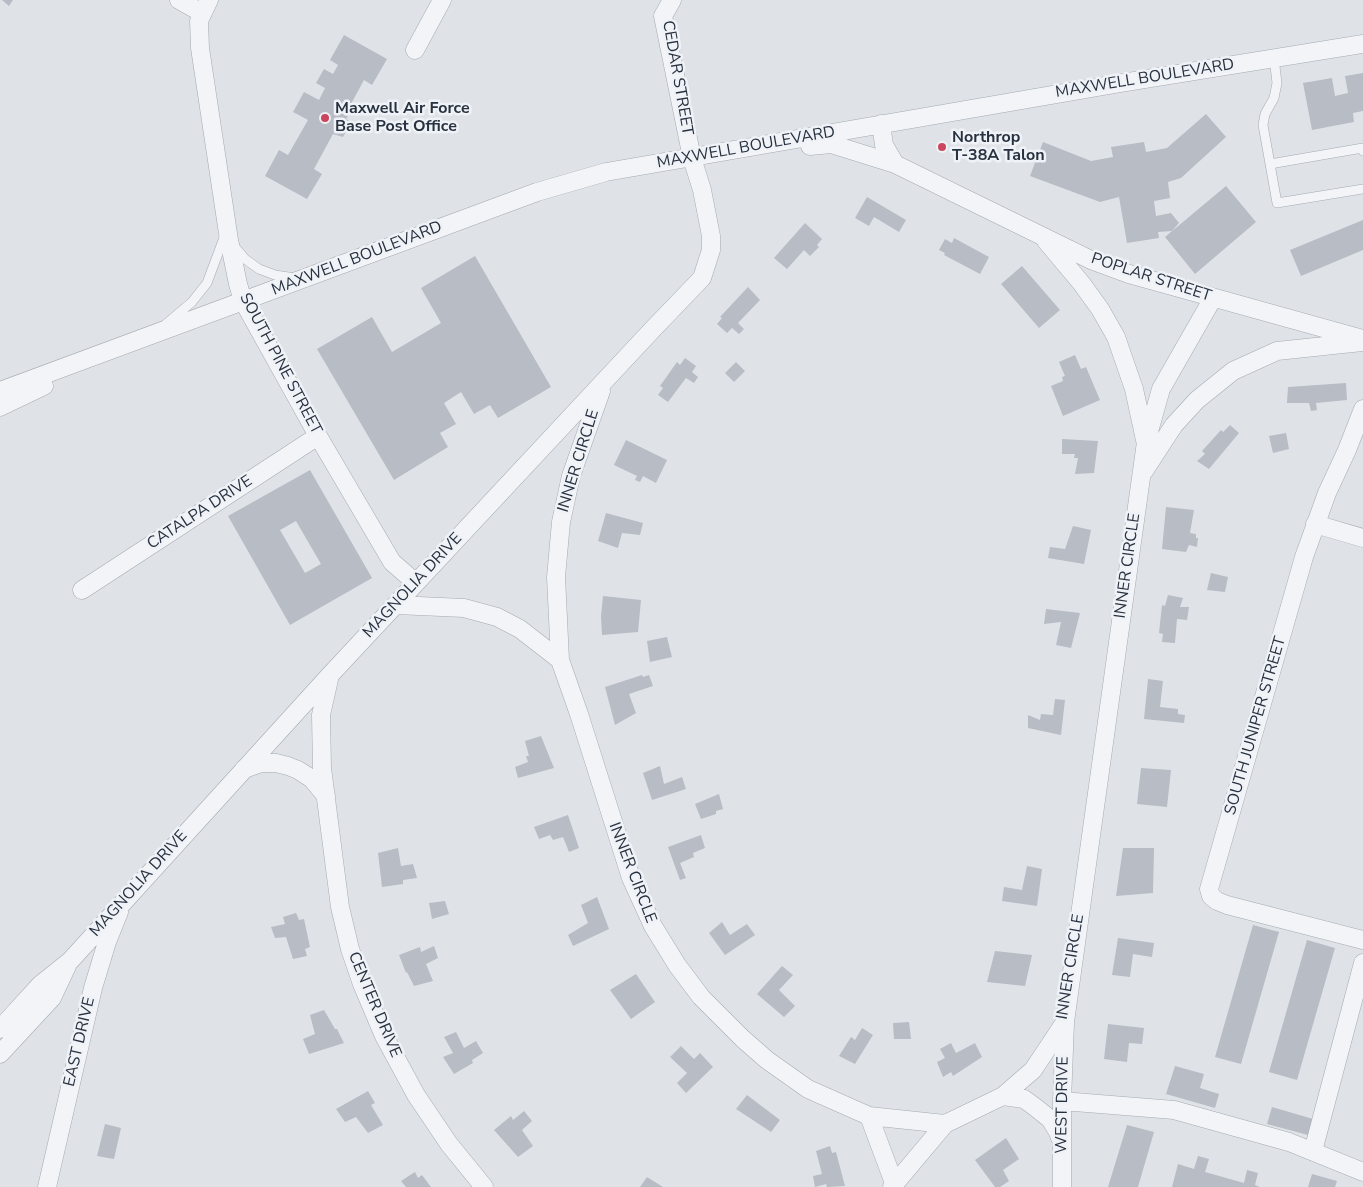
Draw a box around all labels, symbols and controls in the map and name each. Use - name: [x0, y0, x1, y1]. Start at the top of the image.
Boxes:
- street label: CEDAR STREET: [657, 19, 697, 137]
- street label: MAXWELL BOULEVARD: [1054, 55, 1236, 103]
- place label: Maxwell Air Force Base Post Office: [335, 99, 470, 137]
- marker: Maxwell Air Force Base Post Office: [319, 112, 331, 124]
- street label: MAXWELL BOULEVARD: [655, 123, 837, 173]
- place label: Northrop T-38A Talon: [952, 128, 1045, 166]
- marker: Northrop T-38A Talon: [936, 141, 948, 153]
- street label: MAXWELL BOULEVARD: [269, 218, 445, 300]
- street label: POPLAR STREET: [1088, 250, 1214, 306]
- street label: SOUTH PINE STREET: [235, 290, 325, 438]
- street label: INNER CIRCLE: [554, 407, 604, 515]
- street label: CATALPA DRIVE: [144, 472, 256, 554]
- street label: INNER CIRCLE: [1111, 512, 1145, 620]
- street label: MAGNOLIA DRIVE: [359, 530, 467, 642]
- street label: SOUTH JUNIPER STREET: [1221, 635, 1291, 817]
- street label: INNER CIRCLE: [604, 820, 660, 926]
- street label: MAGNOLIA DRIVE: [86, 827, 192, 941]
- street label: INNER CIRCLE: [1053, 913, 1089, 1021]
- street label: CENTER DRIVE: [343, 949, 405, 1061]
- street label: EAST DRIVE: [60, 995, 100, 1089]
- street label: WEST DRIVE: [1053, 1056, 1073, 1154]

